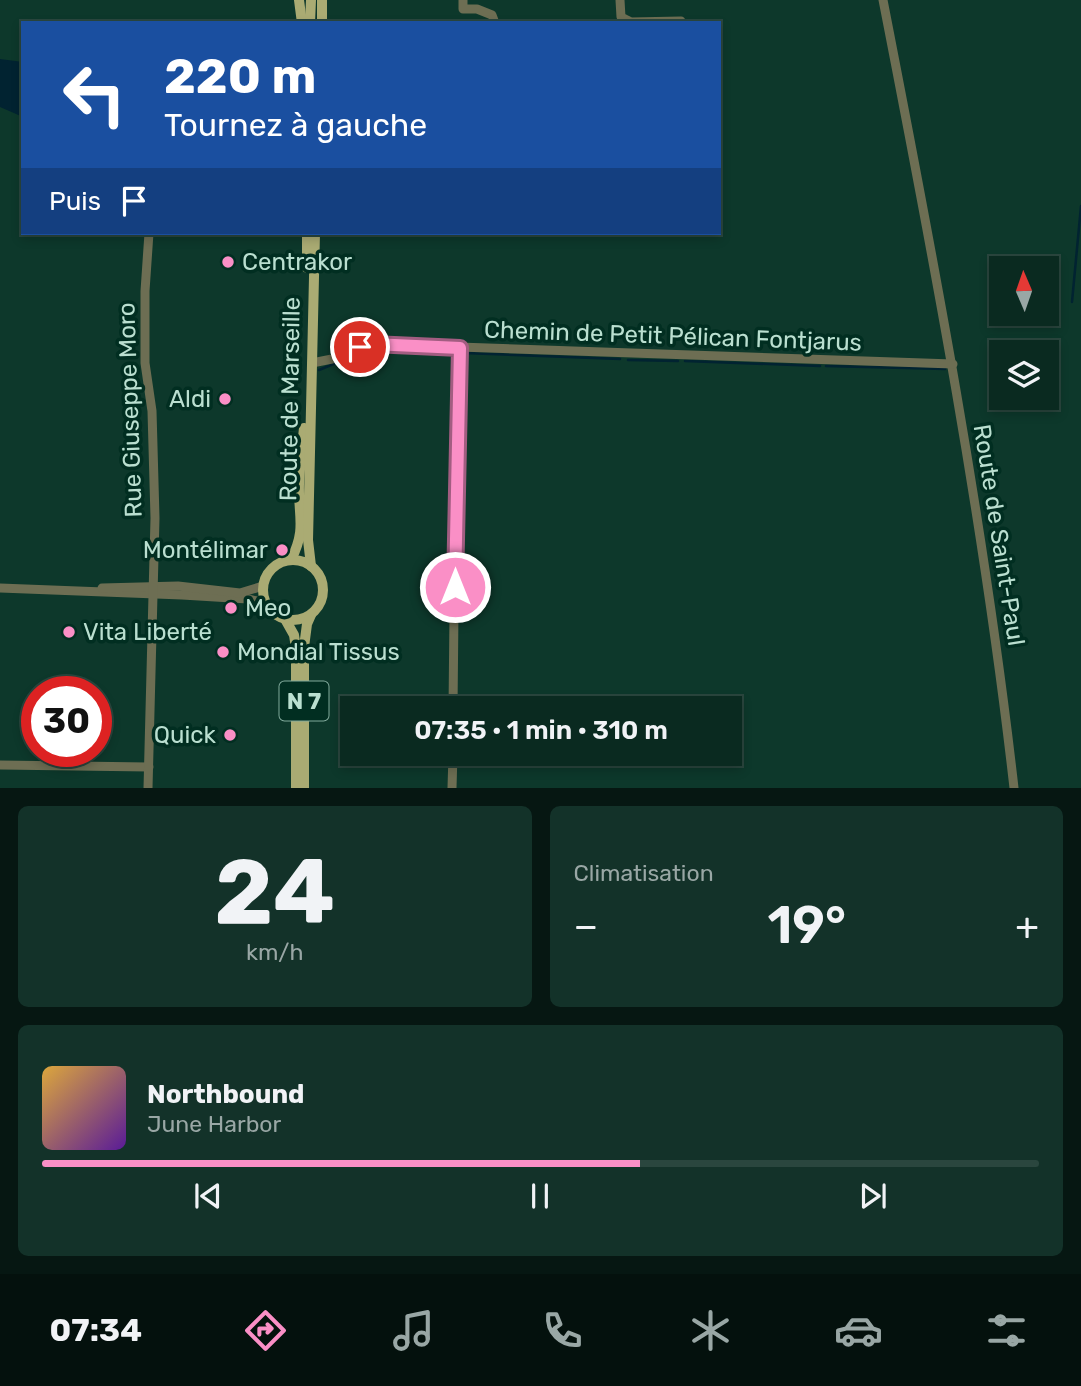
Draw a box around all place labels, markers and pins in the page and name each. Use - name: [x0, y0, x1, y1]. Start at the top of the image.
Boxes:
- place label: Centrakor: [242, 248, 352, 276]
- marker: Centrakor: [220, 254, 236, 270]
- pin: [330, 317, 390, 377]
- place label: Aldi: [169, 385, 211, 413]
- marker: Aldi: [217, 391, 233, 407]
- place label: Montélimar: [143, 536, 268, 564]
- marker: Montélimar: [274, 542, 290, 558]
- place label: Meo: [245, 594, 291, 622]
- marker: Meo: [223, 600, 239, 616]
- place label: Vita Liberté: [83, 618, 212, 646]
- marker: Vita Liberté: [61, 624, 77, 640]
- place label: Mondial Tissus: [237, 638, 400, 666]
- marker: Mondial Tissus: [215, 644, 231, 660]
- place label: Quick: [154, 721, 217, 749]
- marker: Quick: [222, 727, 238, 743]

